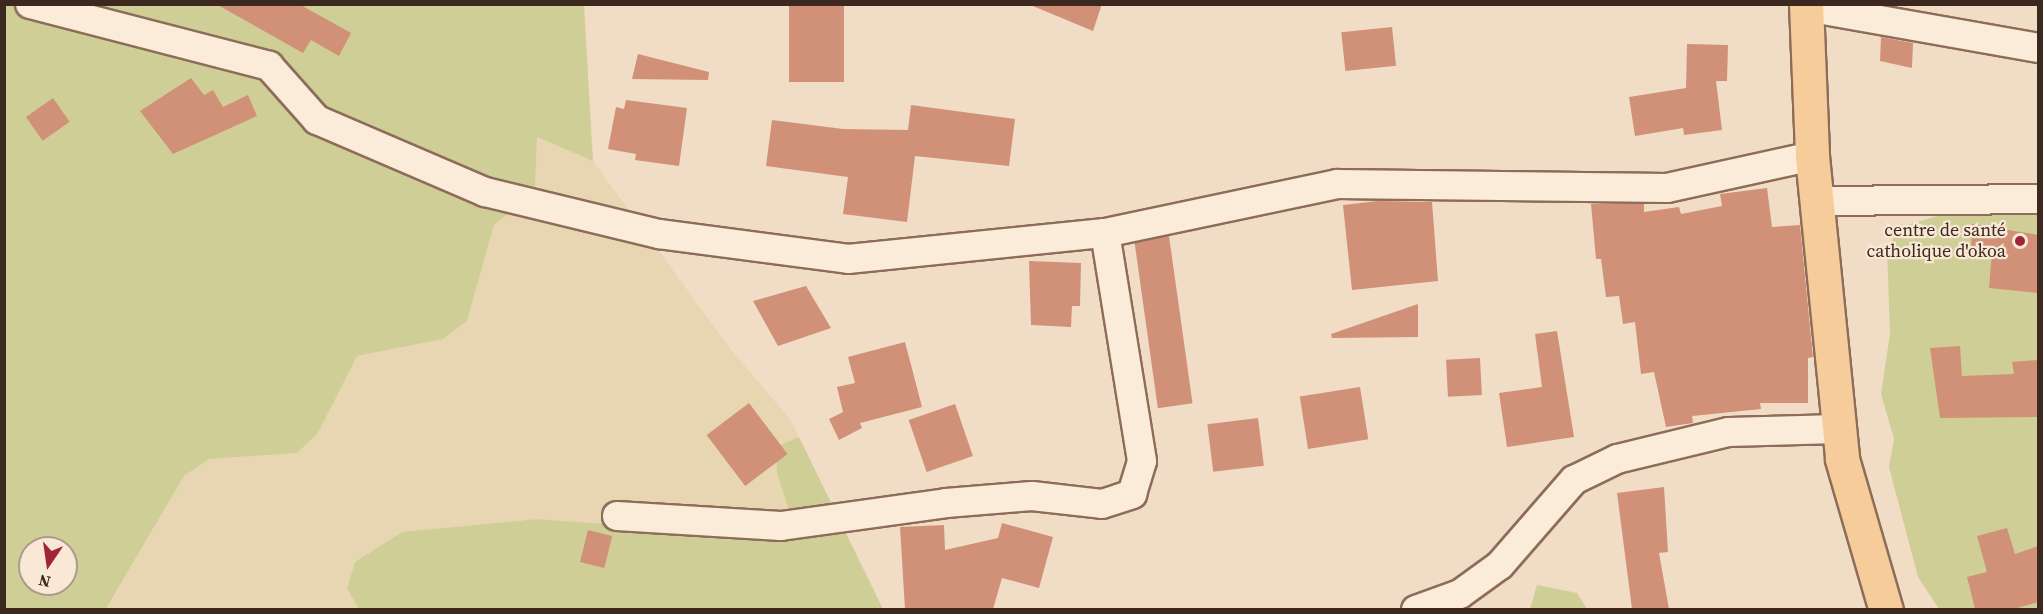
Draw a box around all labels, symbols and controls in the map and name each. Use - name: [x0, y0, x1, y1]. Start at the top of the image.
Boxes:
- place label: centre de santé catholique d'okoa: [1867, 220, 2006, 262]
- marker: centre de santé catholique d'okoa: [2011, 232, 2029, 250]
- north arrow: [18, 536, 78, 596]
- text: N: [36, 570, 53, 594]

